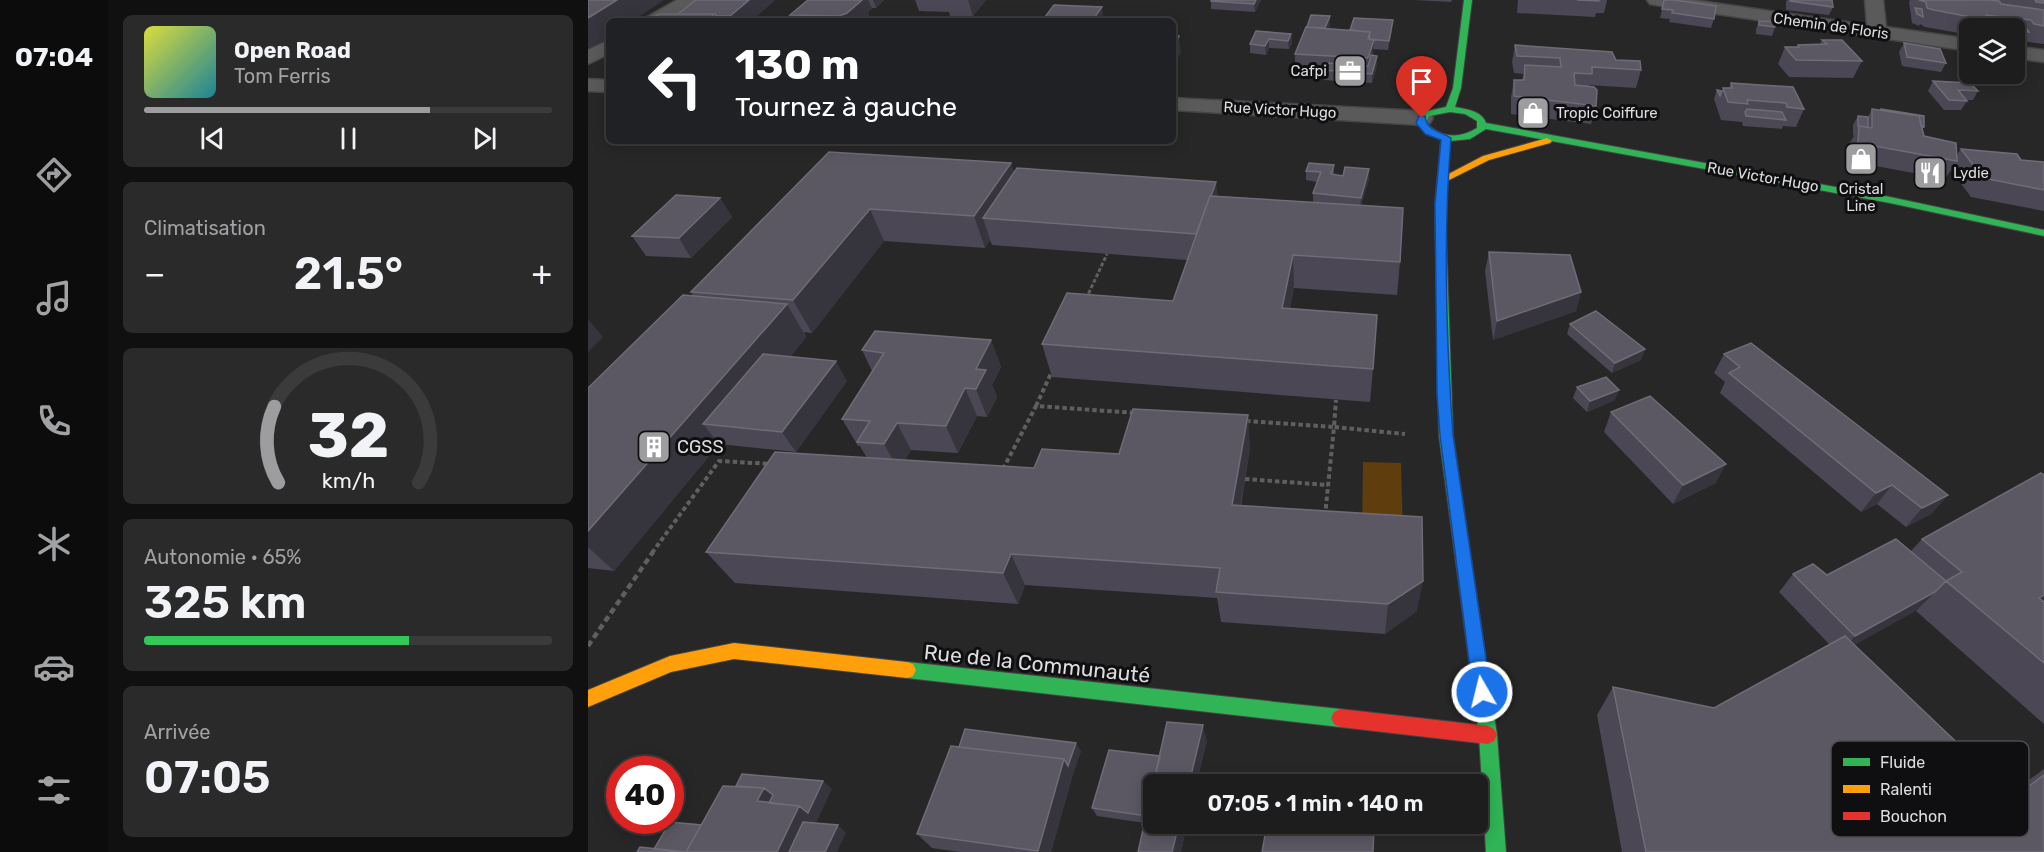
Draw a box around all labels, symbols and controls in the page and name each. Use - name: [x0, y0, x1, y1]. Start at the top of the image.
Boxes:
- street label: Chemin de Floris: [1772, 9, 1890, 43]
- map controls: [1959, 18, 2025, 84]
- button: layers: [1959, 18, 2025, 84]
- text: Open Road: [234, 37, 351, 64]
- text: 130 m: [735, 40, 860, 90]
- text: 07:04: [15, 41, 93, 73]
- icon: left: [636, 42, 714, 120]
- office icon: Cafpi: [1332, 53, 1368, 89]
- pin: [1396, 56, 1447, 118]
- place label: Cafpi: [1290, 62, 1327, 80]
- text: Tom Ferris: [234, 64, 331, 88]
- icon: arrive: [1405, 65, 1438, 98]
- text: Tournez à gauche: [735, 91, 957, 123]
- shop icon: Tropic Coiffure: [1515, 95, 1551, 131]
- street label: Rue Victor Hugo: [1223, 98, 1337, 122]
- place label: Tropic Coiffure: [1556, 104, 1658, 122]
- icon: previous: [196, 122, 229, 155]
- icon: pause: [332, 122, 365, 155]
- icon: next: [468, 122, 501, 155]
- shop icon: Cristal Line: [1843, 141, 1879, 177]
- icon: directions: [33, 154, 75, 196]
- restaurant icon: Lydie: [1912, 155, 1948, 191]
- street label: Rue Victor Hugo: [1706, 158, 1820, 196]
- place label: Lydie: [1953, 164, 1989, 182]
- place label: Cristal Line: [1839, 180, 1883, 215]
- text: Climatisation: [144, 216, 266, 240]
- text: 21.5°: [294, 247, 403, 300]
- text: −: [144, 254, 165, 293]
- text: +: [531, 254, 552, 293]
- icon: music: [33, 277, 75, 319]
- text: 32: [307, 399, 389, 473]
- icon: phone: [33, 400, 75, 442]
- building icon: CGSS: [636, 429, 672, 465]
- place label: CGSS: [677, 436, 724, 458]
- text: km/h: [321, 468, 375, 493]
- icon: climate: [33, 523, 75, 565]
- text: Autonomie · 65%: [144, 545, 302, 569]
- text: 325 km: [144, 576, 306, 629]
- street label: Rue de la Communauté: [923, 639, 1151, 688]
- icon: car: [33, 646, 75, 688]
- position arrow: [1450, 660, 1514, 724]
- text: Arrivée: [144, 720, 211, 744]
- legend: [1831, 741, 2029, 837]
- text: 07:05: [144, 751, 270, 804]
- text: Fluide: [1880, 753, 1925, 772]
- speed limit sign: 40: [606, 756, 684, 834]
- icon: filters: [33, 769, 75, 811]
- text: Ralenti: [1880, 780, 1932, 799]
- text: 07:05 · 1 min · 140 m: [1208, 790, 1423, 817]
- text: Bouchon: [1880, 807, 1947, 826]

